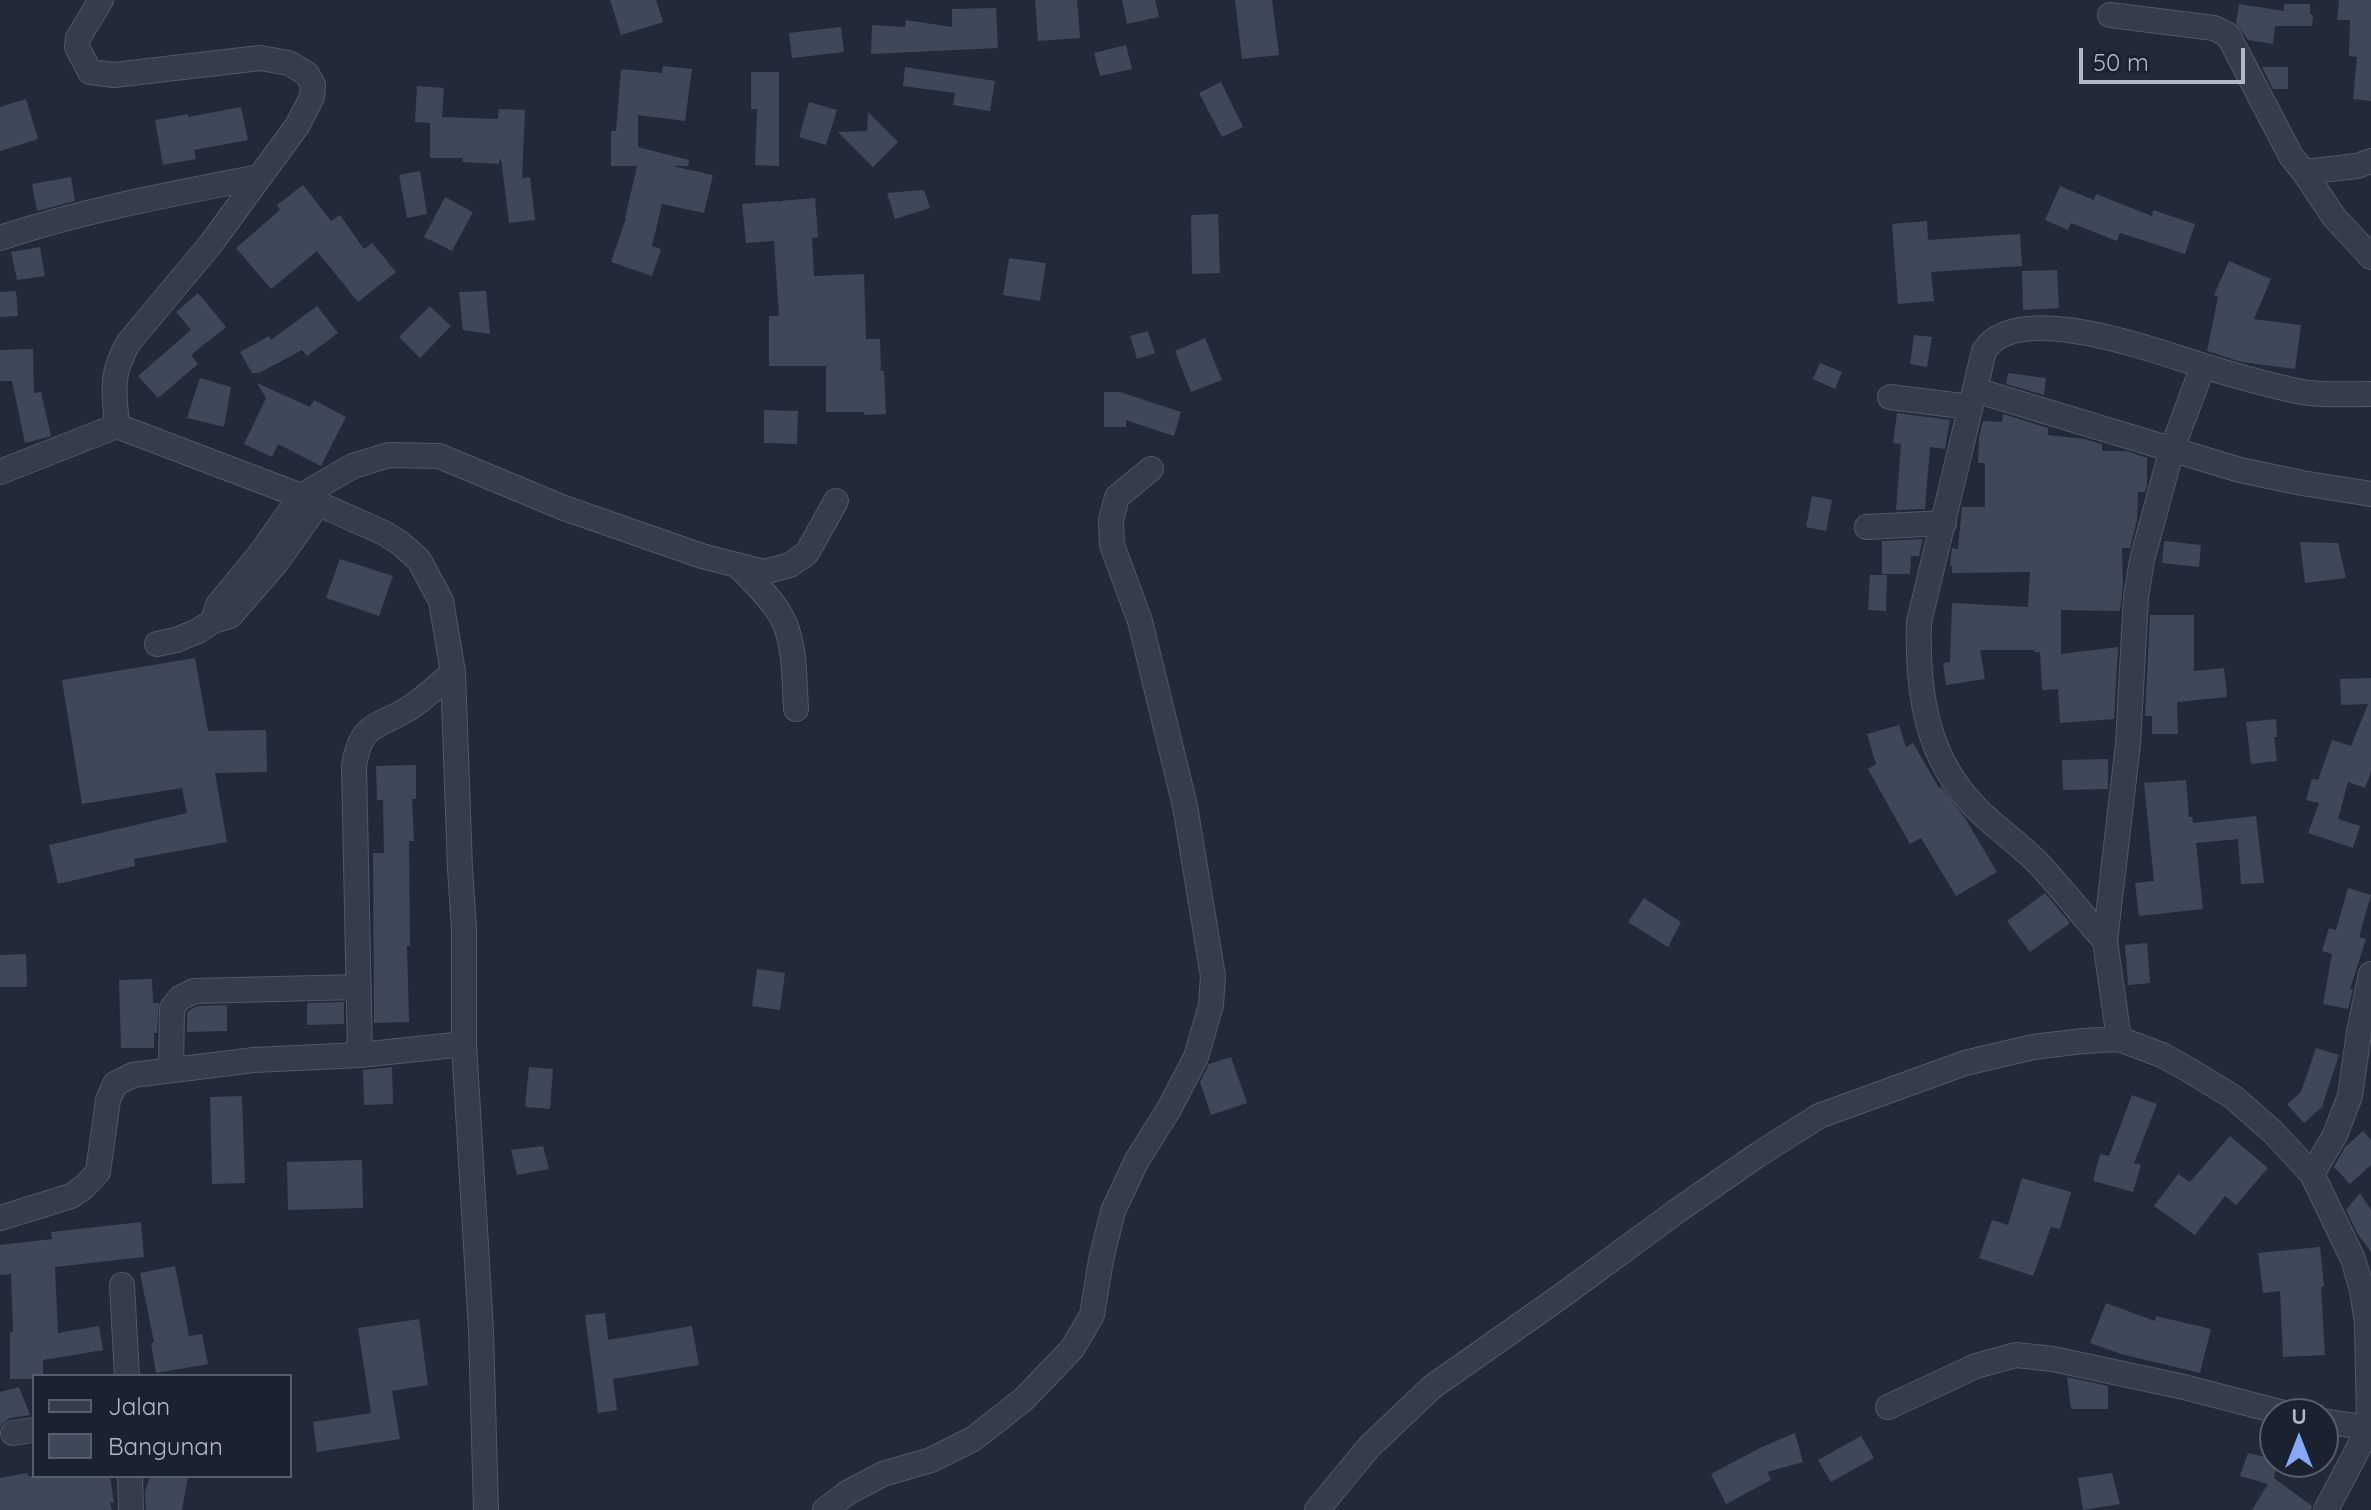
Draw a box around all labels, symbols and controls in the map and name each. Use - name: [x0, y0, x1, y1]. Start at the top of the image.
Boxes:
- scale bar: [2083, 32, 2249, 82]
- text: 50 m: [2093, 47, 2149, 77]
- legend: [32, 1374, 292, 1478]
- text: Jalan: [108, 1391, 170, 1421]
- north arrow: [2259, 1398, 2339, 1478]
- text: U: [2291, 1402, 2307, 1430]
- text: Bangunan: [108, 1431, 223, 1461]

